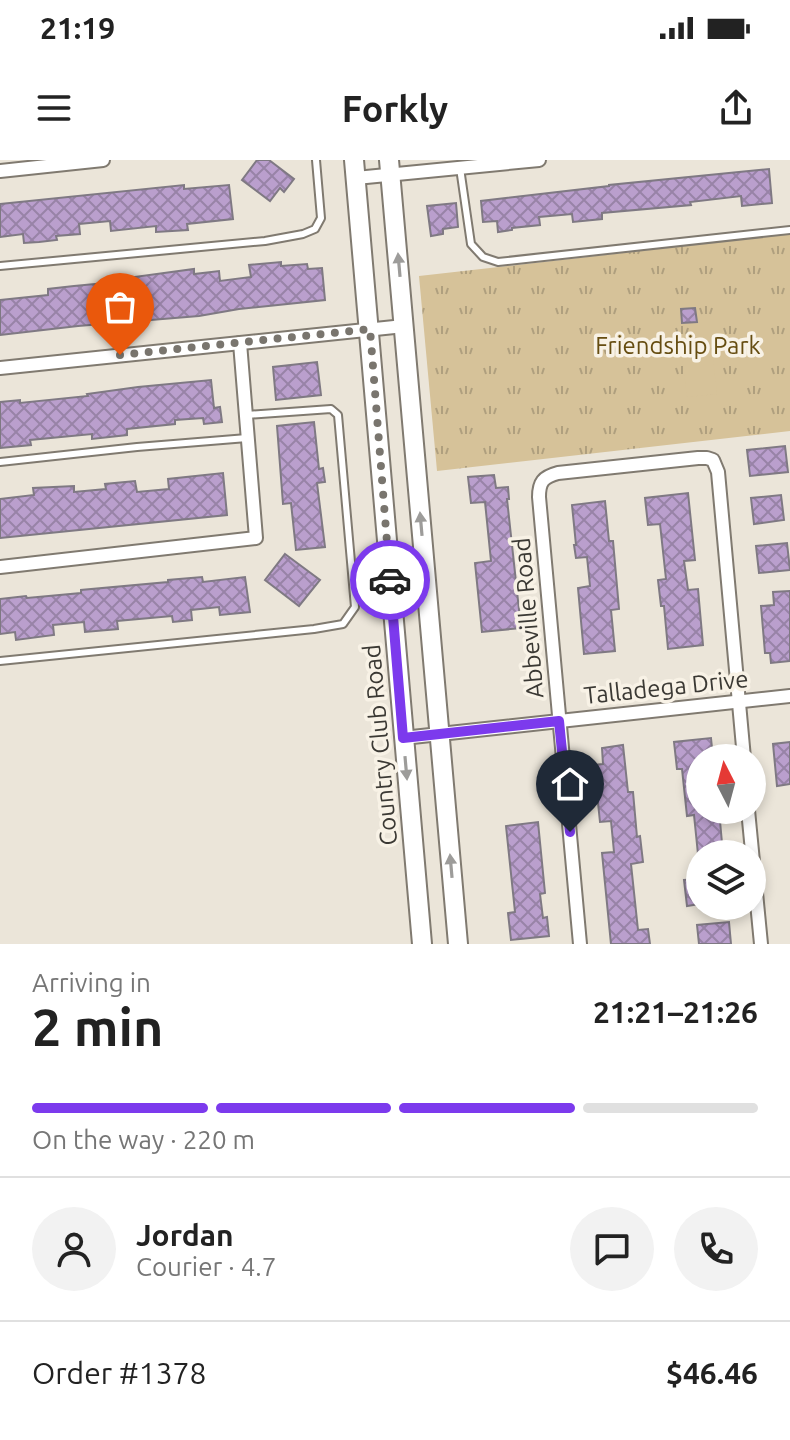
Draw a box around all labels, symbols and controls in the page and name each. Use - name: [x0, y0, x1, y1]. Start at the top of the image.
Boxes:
- text: 21:19: [40, 11, 115, 45]
- icon: menu: [32, 86, 76, 130]
- icon: share: [714, 86, 758, 130]
- text: Forkly: [342, 88, 448, 129]
- one-way arrow: [392, 252, 405, 277]
- pin: [86, 273, 154, 355]
- icon: bag: [98, 285, 142, 329]
- park label: Friendship Park: [595, 332, 761, 359]
- one-way arrow: [415, 511, 428, 536]
- street label: Abbeville Road: [508, 537, 548, 699]
- courier: [350, 540, 430, 620]
- icon: car: [368, 558, 412, 602]
- street label: Country Club Road: [358, 643, 402, 847]
- street label: Talladega Drive: [582, 665, 750, 709]
- north arrow: [686, 744, 766, 824]
- map controls: [686, 744, 766, 920]
- pin: [536, 750, 604, 832]
- one-way arrow: [400, 756, 413, 781]
- icon: home: [548, 762, 592, 806]
- button: layers: [686, 840, 766, 920]
- one-way arrow: [444, 853, 457, 878]
- text: Arriving in: [32, 968, 151, 997]
- text: 21:21–21:26: [593, 995, 758, 1029]
- text: 2 min: [32, 998, 163, 1056]
- text: On the way · 220 m: [32, 1125, 255, 1154]
- button: person: [32, 1207, 116, 1291]
- button: chat: [570, 1207, 654, 1291]
- button: phone: [674, 1207, 758, 1291]
- text: Jordan: [136, 1218, 234, 1252]
- text: Courier · 4.7: [136, 1252, 276, 1281]
- text: Order #1378: [32, 1356, 206, 1390]
- text: $46.46: [666, 1356, 758, 1390]

